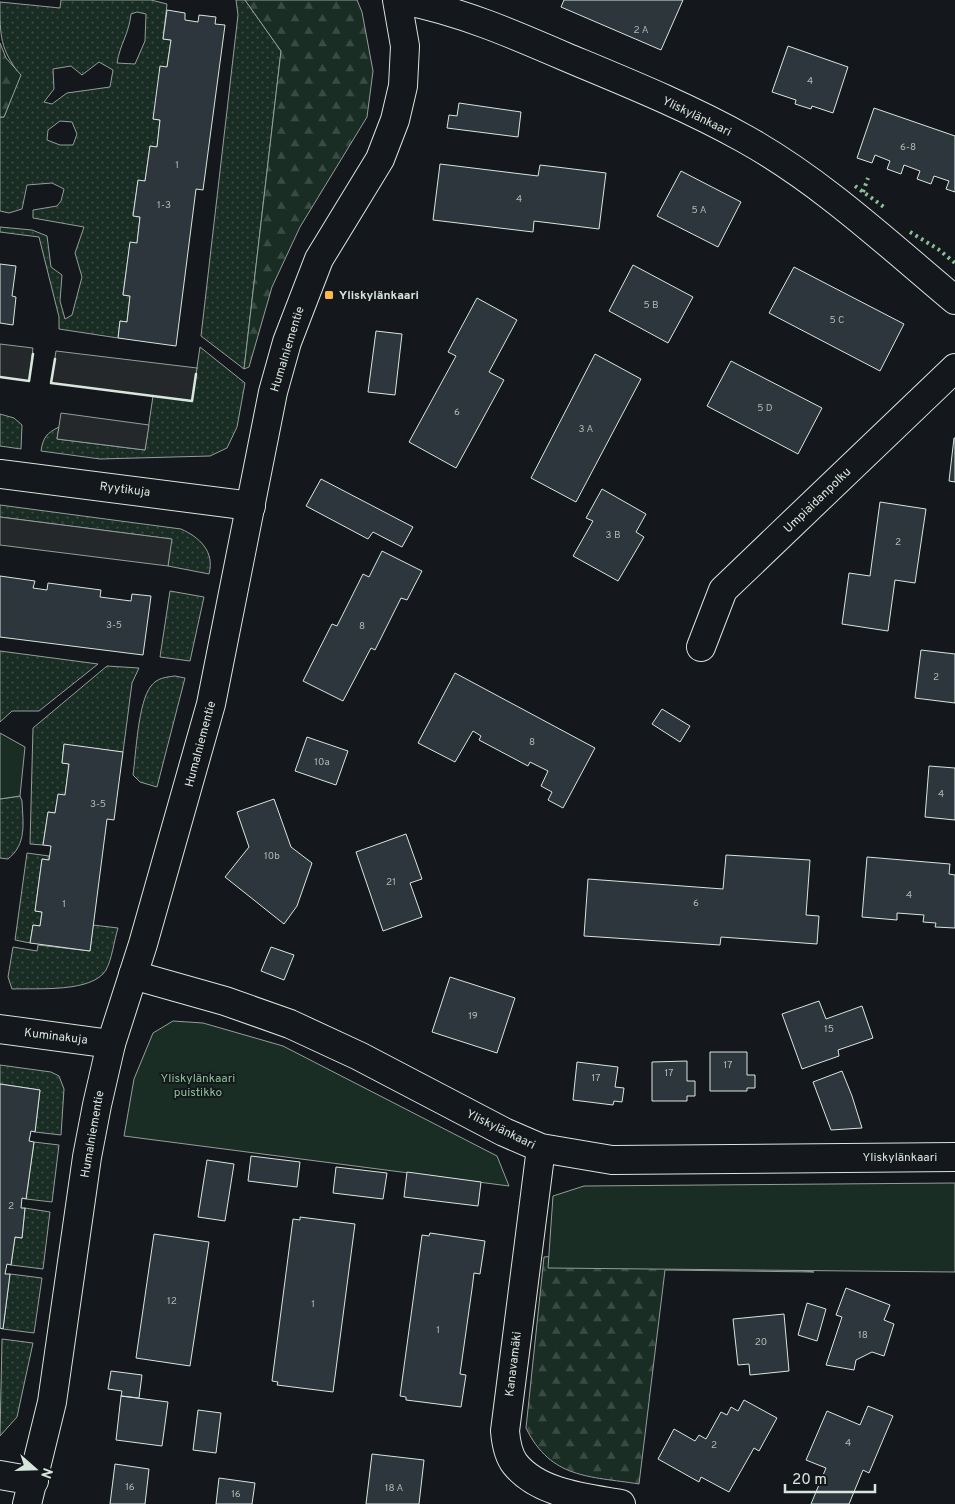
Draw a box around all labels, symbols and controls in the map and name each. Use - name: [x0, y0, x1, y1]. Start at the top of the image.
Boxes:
- house number: 2 A: [634, 24, 649, 37]
- house number: 4: [807, 75, 813, 88]
- street label: Yliskylänkaari: [659, 93, 734, 140]
- house number: 6-8: [900, 141, 916, 154]
- house number: 1: [175, 159, 179, 172]
- house number: 4: [516, 193, 522, 206]
- house number: 1-3: [157, 199, 171, 212]
- house number: 5 A: [692, 204, 707, 217]
- place label: Yliskylänkaari: [339, 288, 419, 304]
- marker: Yliskylänkaari: [323, 289, 335, 301]
- house number: 5 B: [643, 299, 659, 312]
- street label: Humalniementie: [267, 305, 309, 394]
- house number: 5 C: [829, 314, 845, 327]
- house number: 5 D: [757, 402, 773, 415]
- house number: 6: [454, 406, 460, 419]
- house number: 3 A: [579, 423, 594, 436]
- street label: Umpiaidanpolku: [781, 465, 855, 537]
- street label: Ryytikuja: [99, 479, 151, 501]
- house number: 3 B: [606, 529, 620, 542]
- house number: 2: [895, 536, 901, 549]
- house number: 3-5: [106, 619, 122, 632]
- house number: 8: [359, 620, 365, 633]
- house number: 2: [933, 671, 939, 684]
- street label: Humalniementie: [182, 699, 220, 789]
- house number: 8: [529, 736, 535, 749]
- house number: 10a: [314, 756, 330, 769]
- house number: 4: [938, 788, 944, 801]
- house number: 3-5: [90, 798, 106, 811]
- house number: 10b: [264, 850, 280, 863]
- house number: 21: [386, 876, 396, 889]
- house number: 4: [906, 889, 912, 902]
- house number: 6: [693, 897, 699, 910]
- house number: 1: [62, 898, 66, 911]
- house number: 19: [468, 1010, 478, 1023]
- house number: 15: [824, 1023, 834, 1036]
- street label: Kuminakuja: [23, 1025, 89, 1049]
- house number: 17: [724, 1059, 732, 1072]
- house number: 17: [665, 1067, 673, 1080]
- park label: Yliskylänkaari puistikko: [161, 1071, 235, 1101]
- house number: 17: [592, 1072, 600, 1085]
- street label: Humalniementie: [77, 1089, 109, 1179]
- street label: Yliskylänkaari: [463, 1106, 538, 1153]
- street label: Yliskylänkaari: [863, 1150, 937, 1166]
- house number: 2: [8, 1200, 14, 1213]
- house number: 12: [167, 1295, 177, 1308]
- house number: 1: [311, 1298, 315, 1311]
- house number: 1: [436, 1324, 440, 1337]
- house number: 18: [858, 1329, 868, 1342]
- street label: Kanavamäki: [502, 1331, 526, 1398]
- house number: 20: [755, 1336, 767, 1349]
- house number: 4: [845, 1437, 851, 1450]
- house number: 2: [711, 1439, 717, 1452]
- north arrow: [10, 1444, 60, 1494]
- scale bar: [785, 1462, 875, 1494]
- text: N: [36, 1465, 56, 1481]
- text: 20 m: [792, 1471, 827, 1490]
- house number: 16: [125, 1481, 135, 1494]
- house number: 18 A: [385, 1482, 403, 1495]
- house number: 16: [231, 1488, 241, 1501]

